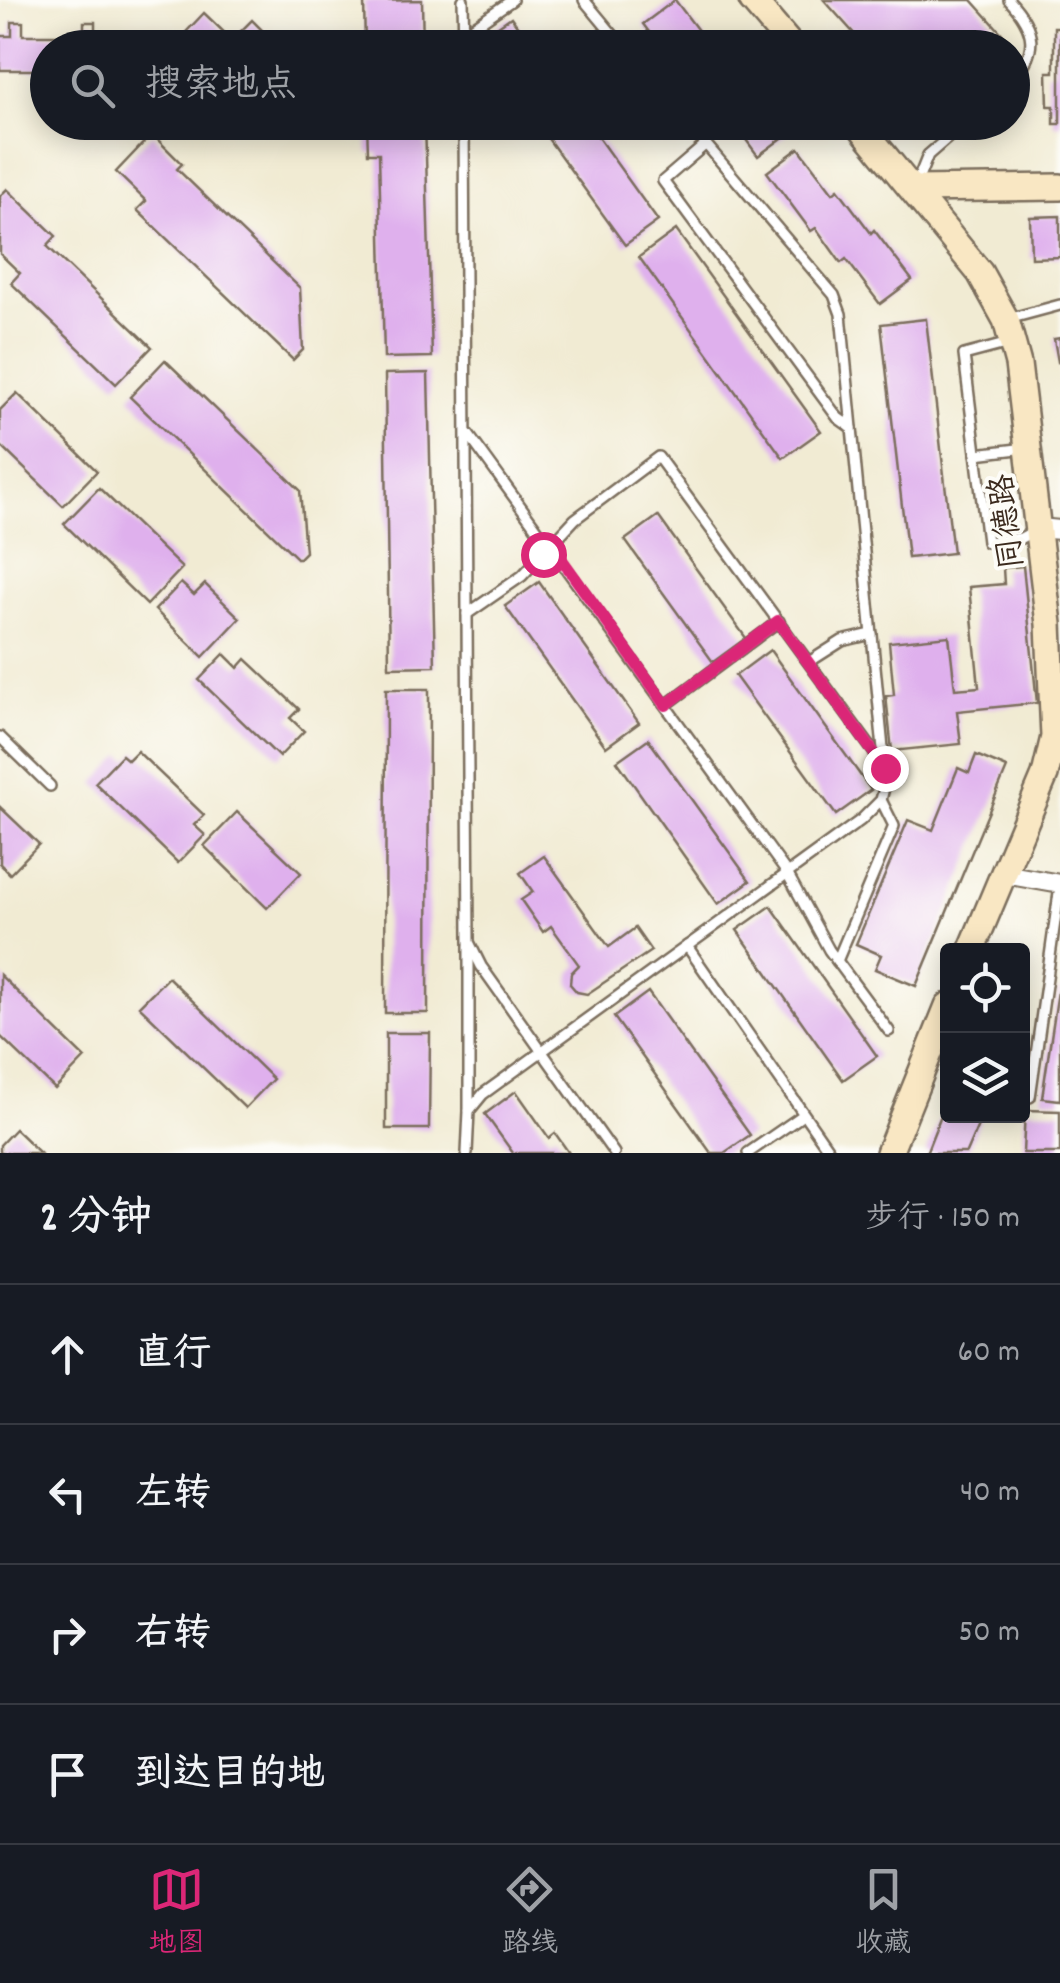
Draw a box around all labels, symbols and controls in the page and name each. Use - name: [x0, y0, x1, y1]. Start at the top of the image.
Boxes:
- search box: [30, 30, 1030, 140]
- icon: search: [65, 58, 120, 113]
- text: 搜索地点: [145, 60, 297, 115]
- street label: 同德路: [981, 471, 1039, 572]
- route start: [521, 532, 567, 578]
- route end: [863, 746, 909, 792]
- map controls: [940, 943, 1030, 1123]
- button: locate: [940, 943, 1030, 1033]
- button: layers: [940, 1033, 1030, 1123]
- text: 2 分钟: [40, 1191, 152, 1251]
- text: 步行 · 150 m: [865, 1197, 1020, 1243]
- icon: ahead: [40, 1327, 95, 1382]
- text: 直行: [135, 1329, 211, 1384]
- text: 60 m: [958, 1331, 1020, 1377]
- icon: left: [40, 1467, 95, 1522]
- text: 左转: [135, 1469, 211, 1524]
- text: 40 m: [960, 1471, 1020, 1517]
- icon: right: [40, 1607, 95, 1662]
- text: 右转: [135, 1609, 211, 1664]
- text: 50 m: [958, 1611, 1020, 1657]
- icon: arrive: [40, 1747, 95, 1802]
- text: 到达目的地: [135, 1749, 325, 1804]
- tab: 地图: [149, 1862, 205, 1966]
- tab: 路线: [502, 1862, 558, 1966]
- tab: 收藏: [855, 1862, 911, 1966]

